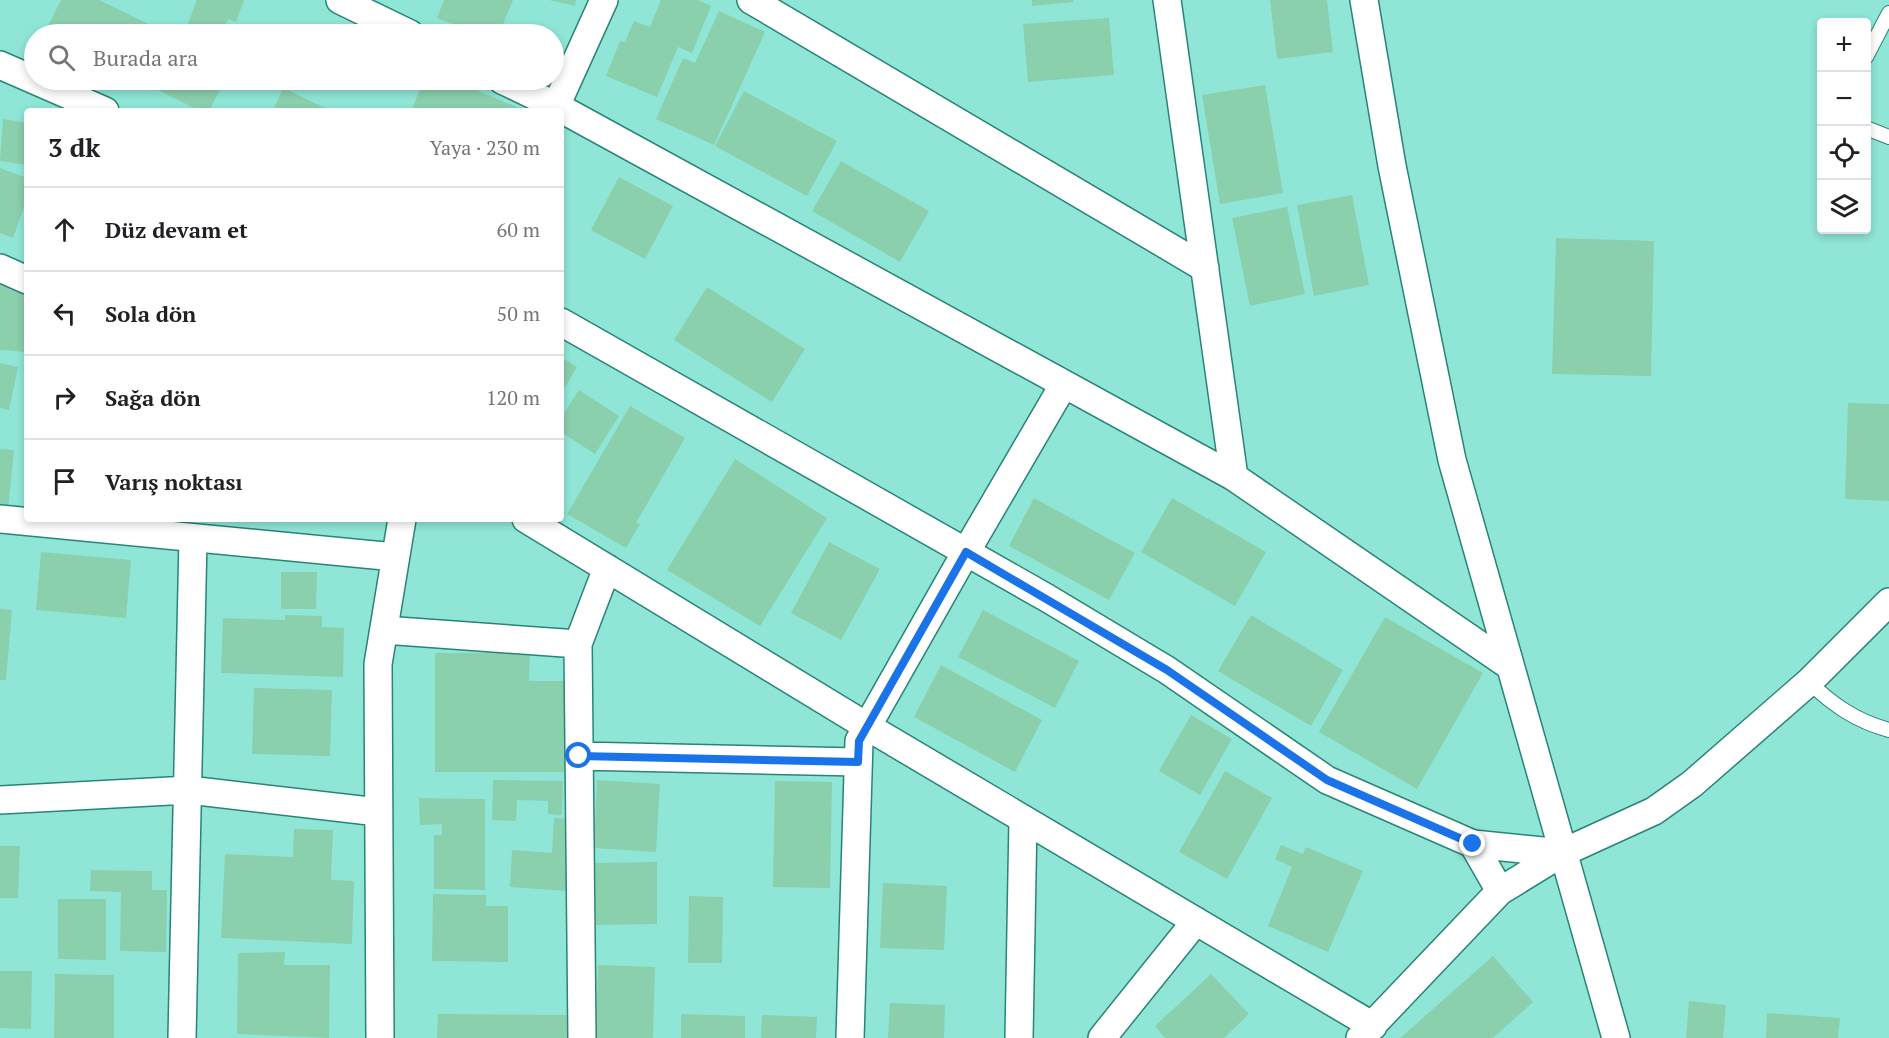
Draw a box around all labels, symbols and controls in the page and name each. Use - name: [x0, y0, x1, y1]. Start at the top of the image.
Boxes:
- map controls: [1817, 18, 1871, 234]
- button: +: [1817, 18, 1871, 72]
- search box: [24, 24, 564, 90]
- icon: search: [45, 41, 78, 74]
- text: Burada ara: [93, 43, 198, 72]
- button: −: [1817, 72, 1871, 126]
- button: locate: [1817, 126, 1871, 180]
- text: 3 dk: [48, 130, 100, 164]
- text: Yaya · 230 m: [430, 134, 540, 161]
- button: layers: [1817, 180, 1871, 234]
- icon: ahead: [48, 213, 81, 246]
- text: Düz devam et: [105, 215, 248, 244]
- text: 60 m: [497, 216, 540, 243]
- icon: left: [48, 297, 81, 330]
- text: Sola dön: [105, 299, 196, 328]
- text: 50 m: [497, 300, 540, 327]
- icon: right: [48, 381, 81, 414]
- text: Sağa dön: [105, 383, 201, 412]
- text: 120 m: [486, 384, 540, 411]
- icon: arrive: [48, 465, 81, 498]
- text: Varış noktası: [105, 467, 243, 496]
- route start: [565, 742, 591, 768]
- route end: [1459, 830, 1485, 856]

